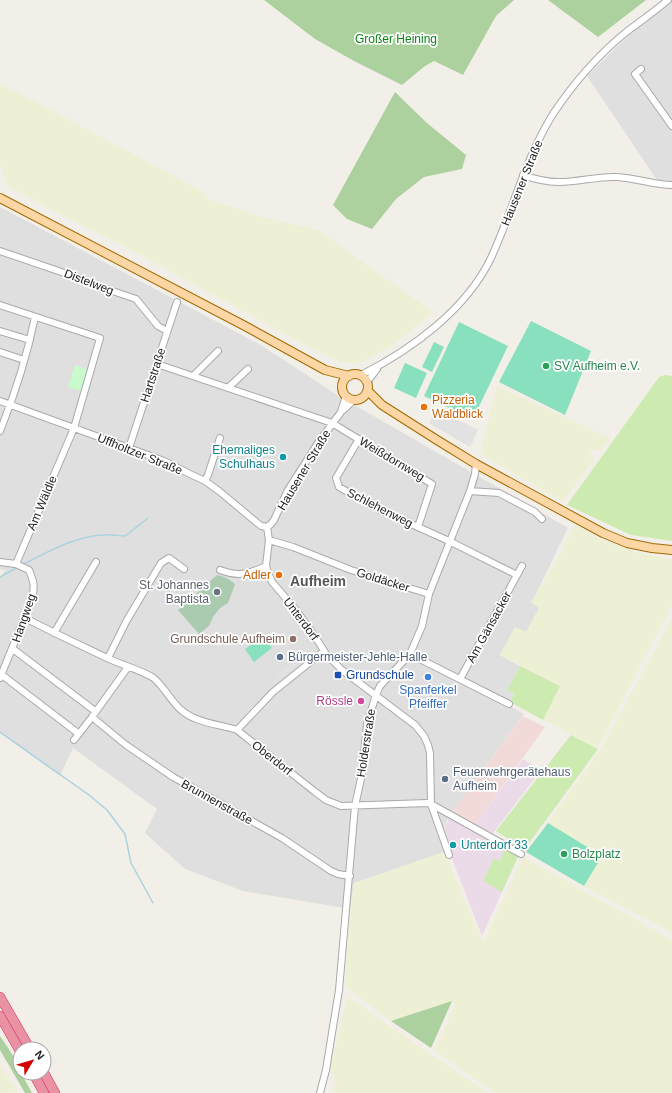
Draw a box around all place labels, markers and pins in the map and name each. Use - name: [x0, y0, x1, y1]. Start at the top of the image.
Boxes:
- place label: SV Aufheim e.V.: [554, 359, 640, 373]
- marker: SV Aufheim e.V.: [541, 361, 551, 371]
- place label: Pizzeria Waldblick: [432, 393, 484, 421]
- marker: Pizzeria Waldblick: [419, 402, 429, 412]
- place label: Ehemaliges Schulhaus: [212, 443, 275, 471]
- marker: Ehemaliges Schulhaus: [278, 452, 288, 462]
- place label: Adler: [243, 568, 271, 582]
- marker: Adler: [274, 570, 284, 580]
- place label: St. Johannes Baptista: [139, 578, 209, 606]
- marker: St. Johannes Baptista: [212, 587, 222, 597]
- place label: Grundschule Aufheim: [170, 632, 285, 646]
- marker: Grundschule Aufheim: [288, 634, 298, 644]
- place label: Bürgermeister-Jehle-Halle: [288, 650, 428, 664]
- marker: Bürgermeister-Jehle-Halle: [275, 652, 285, 662]
- place label: Grundschule: [346, 668, 414, 682]
- marker: Grundschule: [333, 670, 343, 680]
- marker: Spanferkel Pfeiffer: [423, 672, 433, 682]
- place label: Spanferkel Pfeiffer: [399, 683, 457, 711]
- place label: Rössle: [316, 694, 353, 708]
- marker: Rössle: [356, 696, 366, 706]
- place label: Feuerwehrgerätehaus Aufheim: [453, 765, 570, 793]
- marker: Feuerwehrgerätehaus Aufheim: [440, 774, 450, 784]
- place label: Unterdorf 33: [461, 838, 528, 852]
- marker: Unterdorf 33: [448, 840, 458, 850]
- place label: Bolzplatz: [572, 847, 621, 861]
- marker: Bolzplatz: [559, 849, 569, 859]

